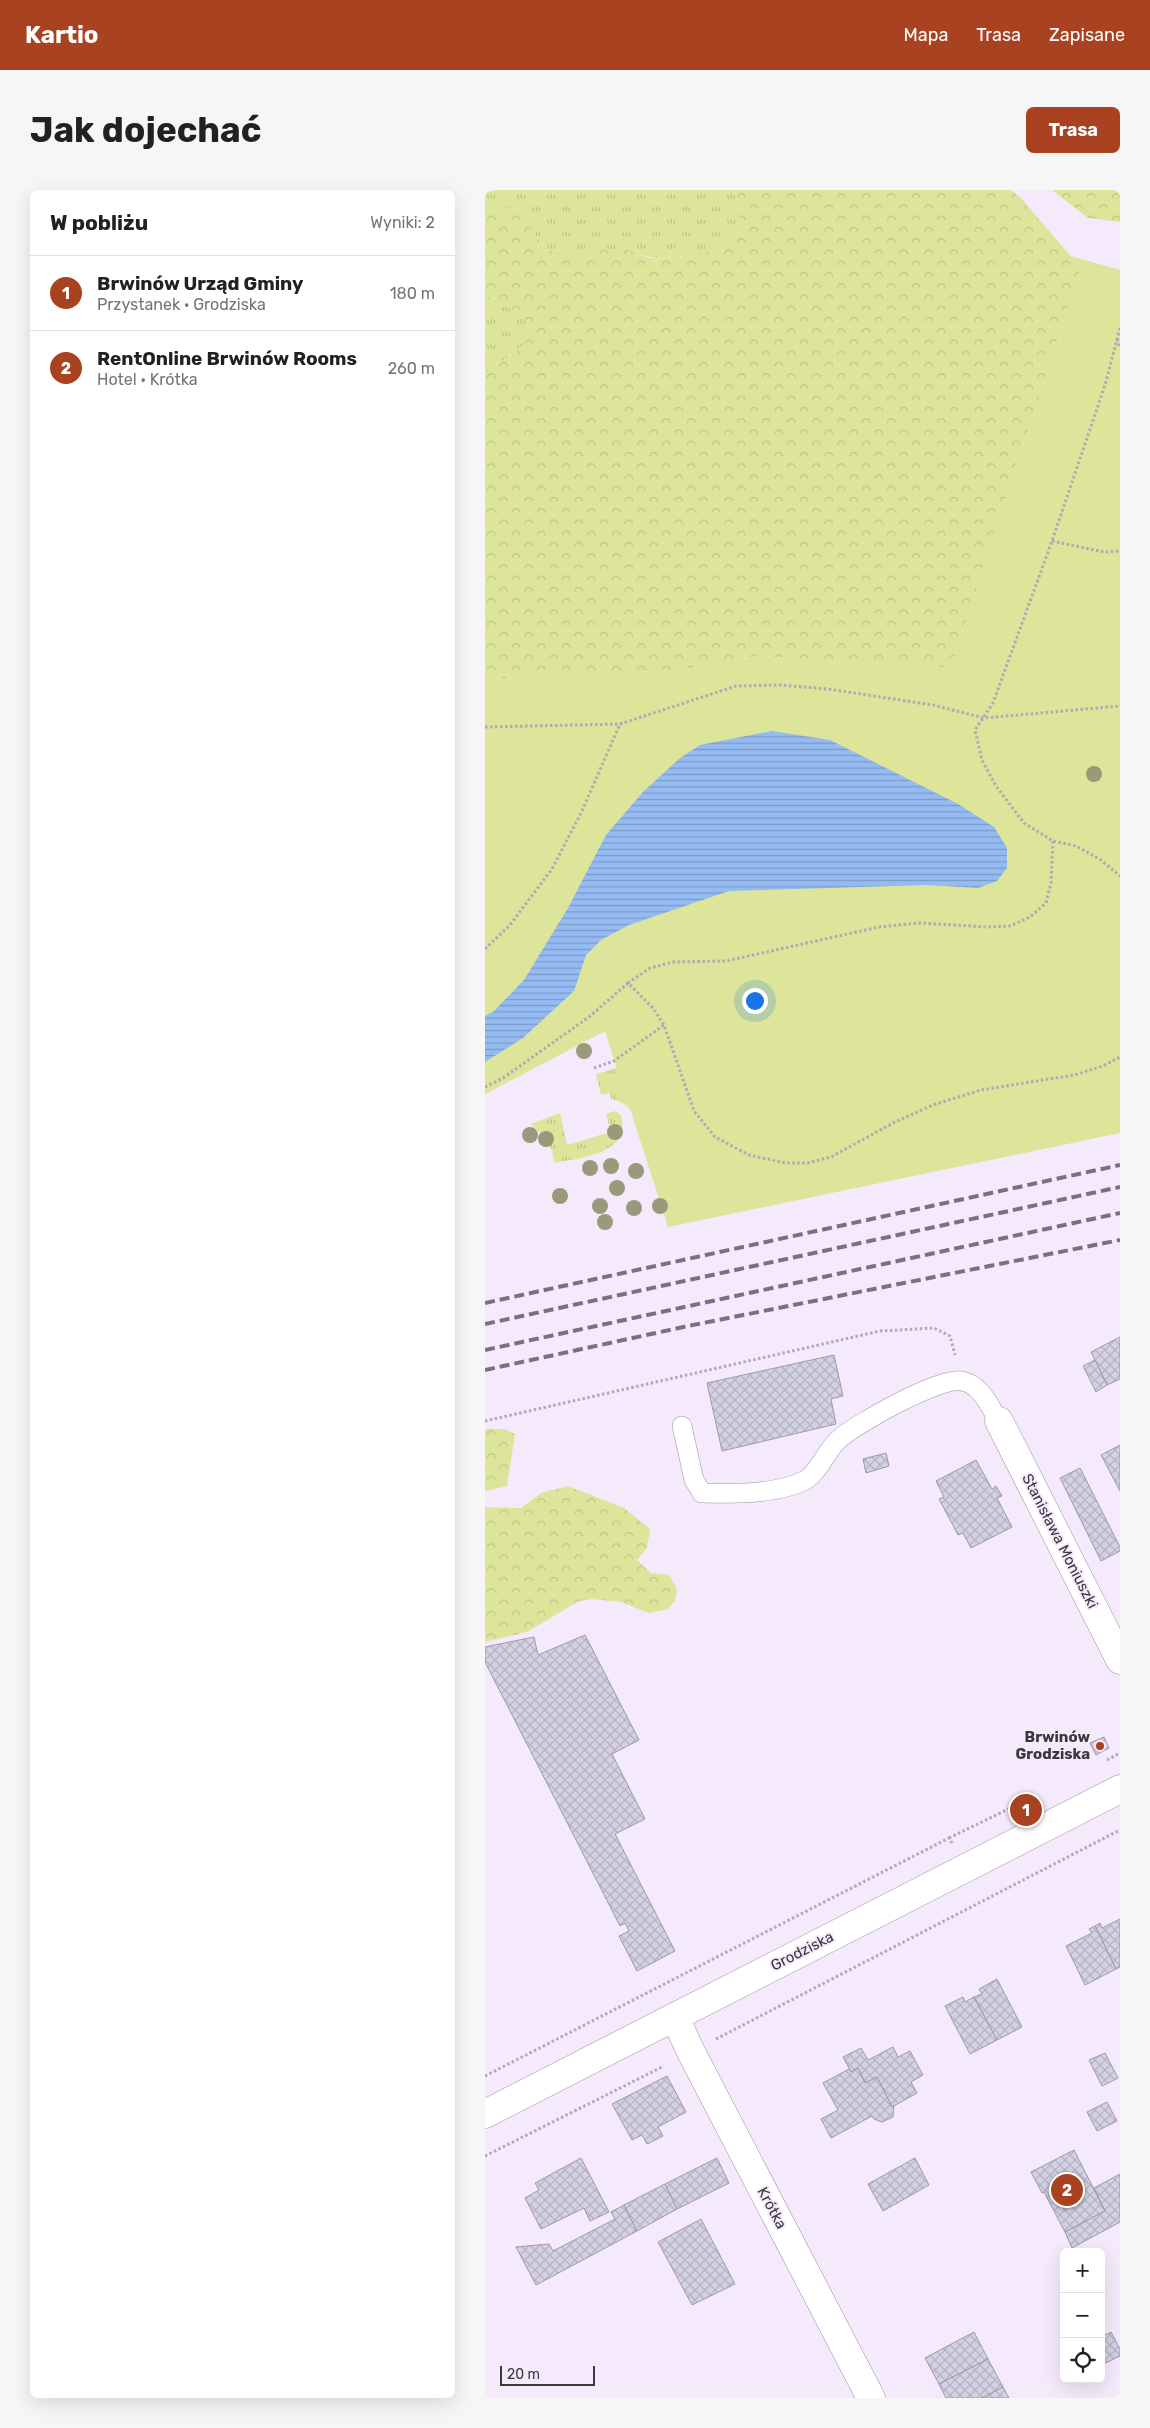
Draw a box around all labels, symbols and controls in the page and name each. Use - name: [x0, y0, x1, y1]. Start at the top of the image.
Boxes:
- text: Kartio: [25, 21, 99, 49]
- text: Mapa: [903, 24, 948, 46]
- text: Trasa: [976, 24, 1021, 46]
- text: Zapisane: [1049, 24, 1125, 46]
- button: Trasa: [1026, 107, 1120, 153]
- text: Jak dojechać: [30, 109, 261, 151]
- text: W pobliżu: [50, 210, 148, 235]
- text: Wyniki: 2: [370, 213, 435, 232]
- text: Brwinów Urząd Gminy: [97, 272, 303, 295]
- text: 1: [62, 284, 70, 303]
- text: 180 m: [390, 284, 435, 303]
- text: Przystanek · Grodziska: [97, 295, 266, 314]
- text: RentOnline Brwinów Rooms: [97, 347, 357, 370]
- text: 2: [61, 359, 71, 378]
- text: 260 m: [388, 359, 435, 378]
- text: Hotel · Krótka: [97, 370, 198, 389]
- your location: [742, 988, 768, 1014]
- street label: Stanisława Moniuszki: [1018, 1471, 1102, 1611]
- place label: Brwinów Grodziska: [1015, 1728, 1090, 1763]
- marker: Brwinów Grodziska: [1094, 1740, 1106, 1752]
- pin: 1: [1010, 1791, 1042, 1829]
- street label: Grodziska: [768, 1928, 836, 1974]
- pin: 2: [1051, 2171, 1083, 2209]
- street label: Krótka: [754, 2184, 790, 2232]
- map controls: [1060, 2248, 1105, 2383]
- button: +: [1060, 2248, 1105, 2293]
- button: −: [1060, 2293, 1105, 2338]
- button: locate: [1060, 2338, 1105, 2383]
- scale bar: [500, 2363, 595, 2386]
- text: 20 m: [507, 2366, 540, 2383]

